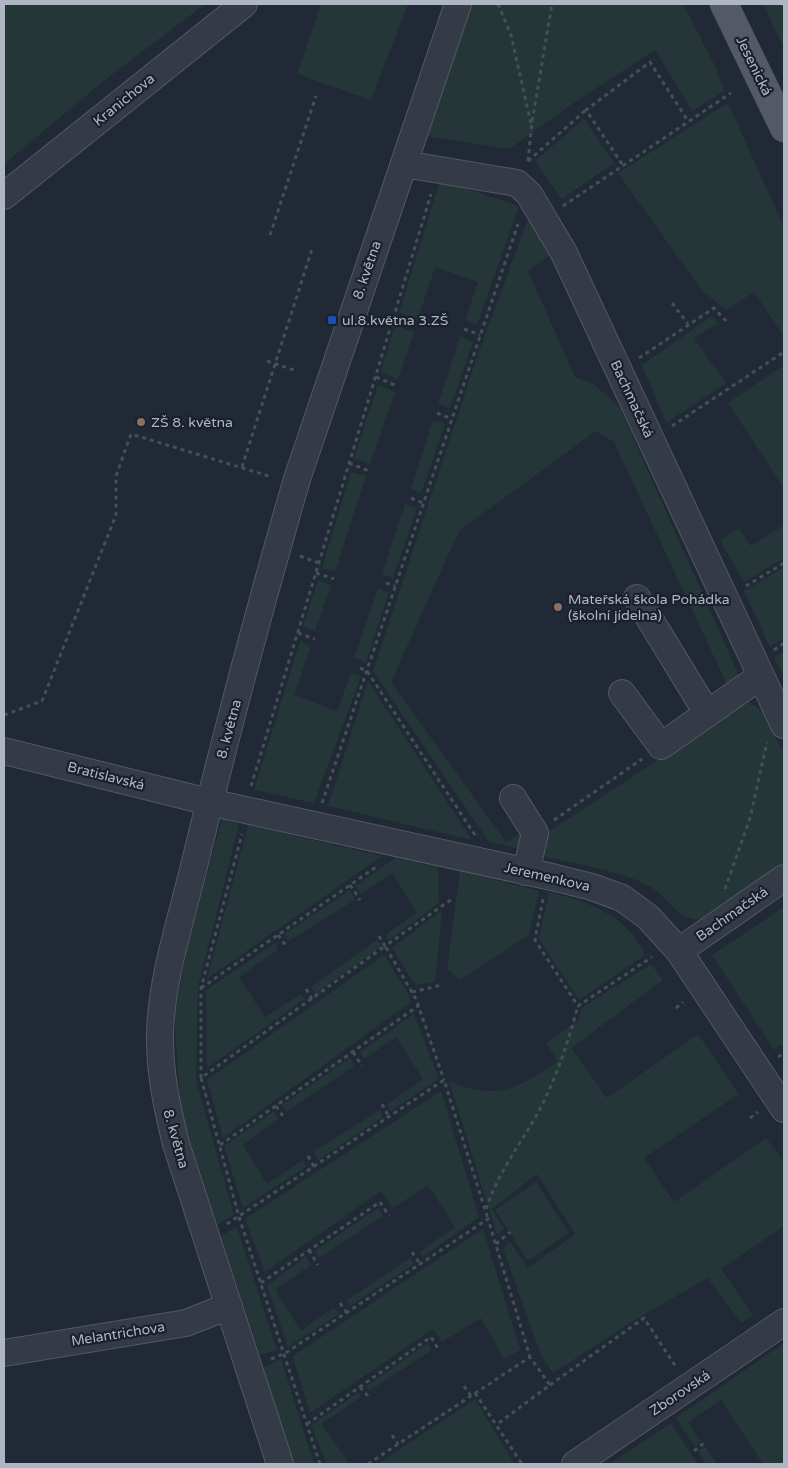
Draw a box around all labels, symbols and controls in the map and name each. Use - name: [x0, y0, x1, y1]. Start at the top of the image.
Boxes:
- street label: Jesenická: [732, 34, 776, 98]
- street label: Kranichova: [90, 70, 158, 130]
- street label: 8. května: [349, 239, 385, 301]
- place label: ul.8.května 3.ZŠ: [342, 312, 449, 329]
- marker: ul.8.května 3.ZŠ: [326, 314, 338, 326]
- street label: Bachmačská: [607, 357, 657, 441]
- place label: ZŠ 8. května: [151, 414, 233, 431]
- marker: ZŠ 8. května: [135, 416, 147, 428]
- place label: Mateřská škola Pohádka (školní jídelna): [568, 591, 730, 624]
- marker: Mateřská škola Pohádka (školní jídelna): [552, 601, 564, 613]
- street label: 8. května: [213, 697, 245, 761]
- street label: Bratislavská: [66, 758, 146, 794]
- street label: Jeremenkova: [502, 859, 592, 895]
- street label: Bachmačská: [693, 883, 771, 945]
- street label: 8. května: [159, 1107, 193, 1171]
- street label: Melantrichova: [70, 1318, 166, 1350]
- street label: Zborovská: [647, 1367, 713, 1419]

